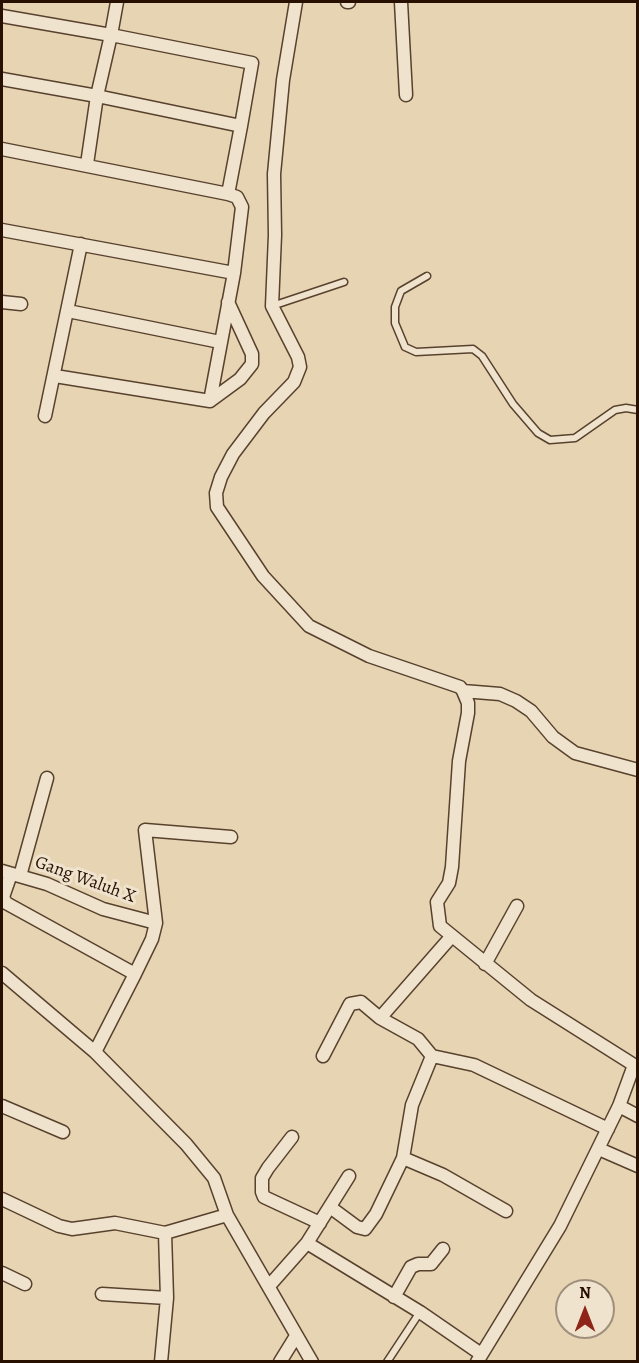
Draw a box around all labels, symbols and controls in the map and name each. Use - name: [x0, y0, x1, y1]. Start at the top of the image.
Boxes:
- street label: Gang Waluh X: [32, 852, 138, 908]
- north arrow: [555, 1279, 615, 1339]
- text: N: [579, 1282, 591, 1304]

